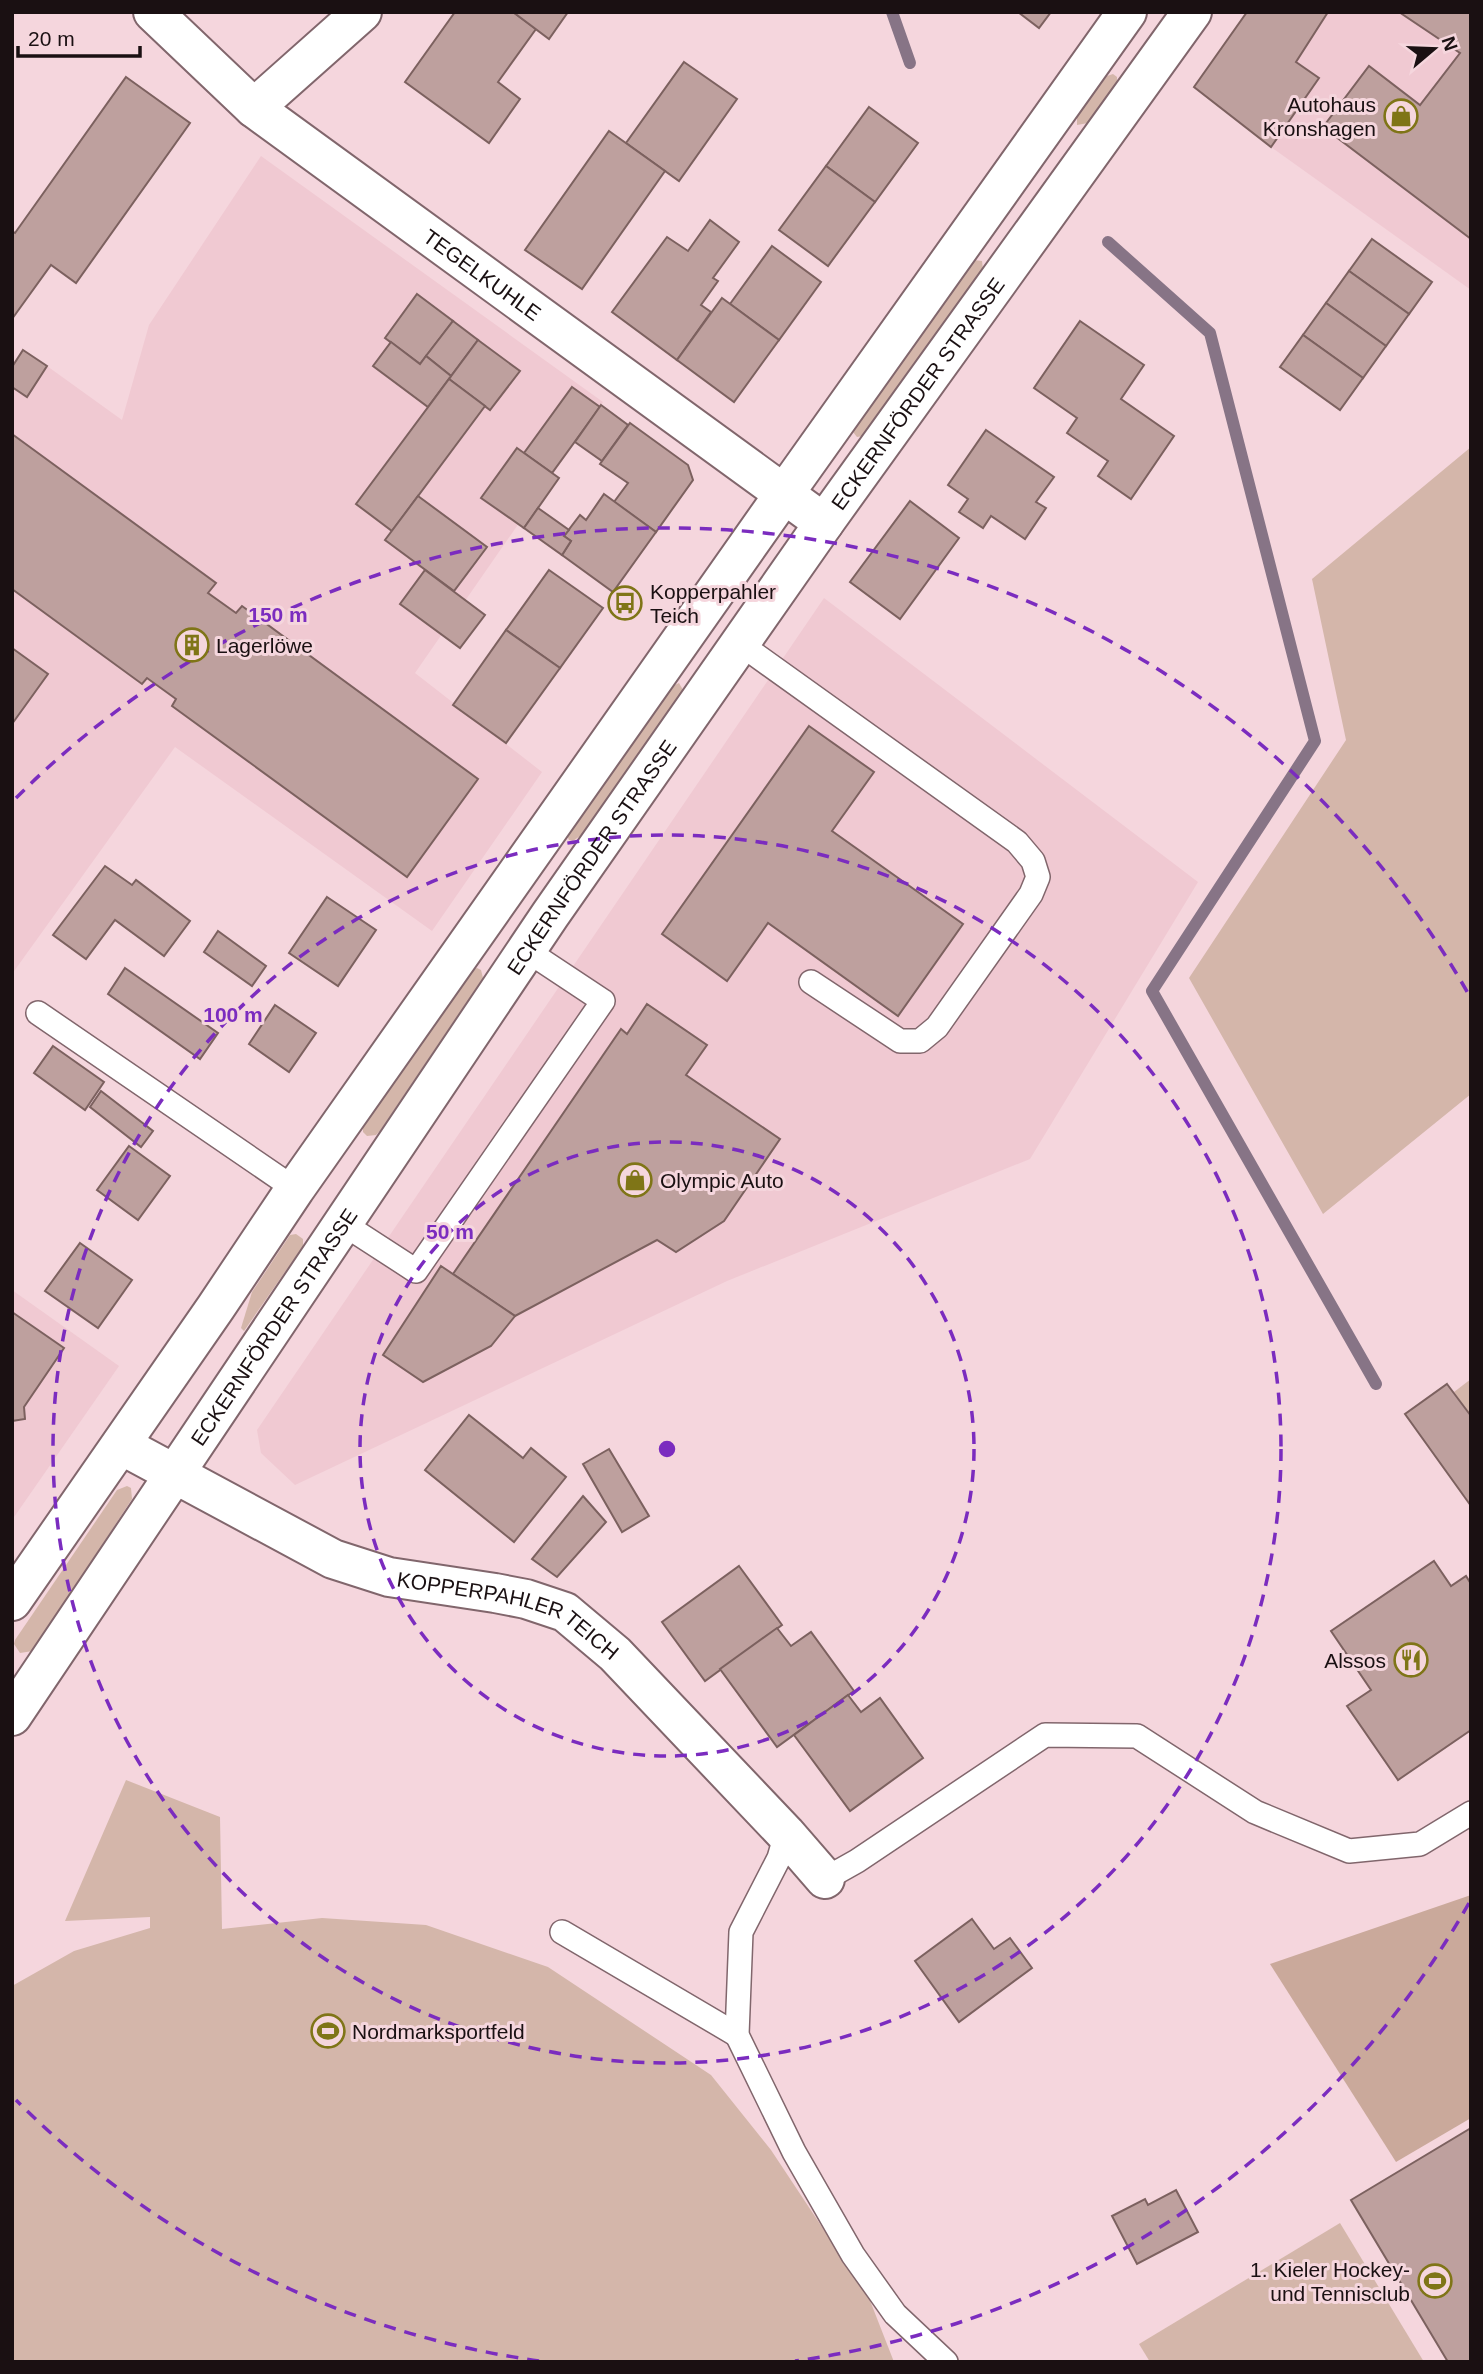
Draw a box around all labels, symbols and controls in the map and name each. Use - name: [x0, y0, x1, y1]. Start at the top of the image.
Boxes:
- scale bar: [18, 14, 140, 58]
- north arrow: [1399, 14, 1469, 84]
- text: 20 m: [28, 27, 75, 50]
- text: N: [1437, 34, 1462, 54]
- place label: Autohaus Kronshagen: [1263, 93, 1376, 140]
- shop icon: Autohaus Kronshagen: [1382, 97, 1420, 135]
- street label: TEGELKUHLE: [420, 224, 545, 325]
- street label: ECKERNFÖRDER STRASSE: [826, 273, 1009, 514]
- place label: Kopperpahler Teich: [650, 580, 776, 627]
- bus stop icon: Kopperpahler Teich: [606, 584, 644, 622]
- text: 150 m: [248, 603, 308, 626]
- building icon: Lagerlöwe: [173, 626, 211, 664]
- place label: Lagerlöwe: [216, 634, 313, 657]
- street label: ECKERNFÖRDER STRASSE: [502, 735, 680, 979]
- text: 100 m: [203, 1003, 263, 1026]
- shop icon: Olympic Auto: [616, 1161, 654, 1199]
- place label: Olympic Auto: [660, 1169, 784, 1192]
- street label: ECKERNFÖRDER STRASSE: [186, 1204, 361, 1449]
- text: 50 m: [426, 1220, 474, 1243]
- centre of rings: [655, 1437, 679, 1461]
- street label: KOPPERPAHLER TEICH: [395, 1567, 624, 1664]
- restaurant icon: Alssos: [1392, 1641, 1430, 1679]
- place label: Alssos: [1324, 1649, 1386, 1672]
- sports icon: Nordmarksportfeld: [309, 2012, 347, 2050]
- place label: Nordmarksportfeld: [352, 2020, 525, 2043]
- place label: 1. Kieler Hockey- und Tennisclub: [1250, 2258, 1410, 2305]
- sports icon: 1. Kieler Hockey- und Tennisclub: [1416, 2262, 1454, 2300]

